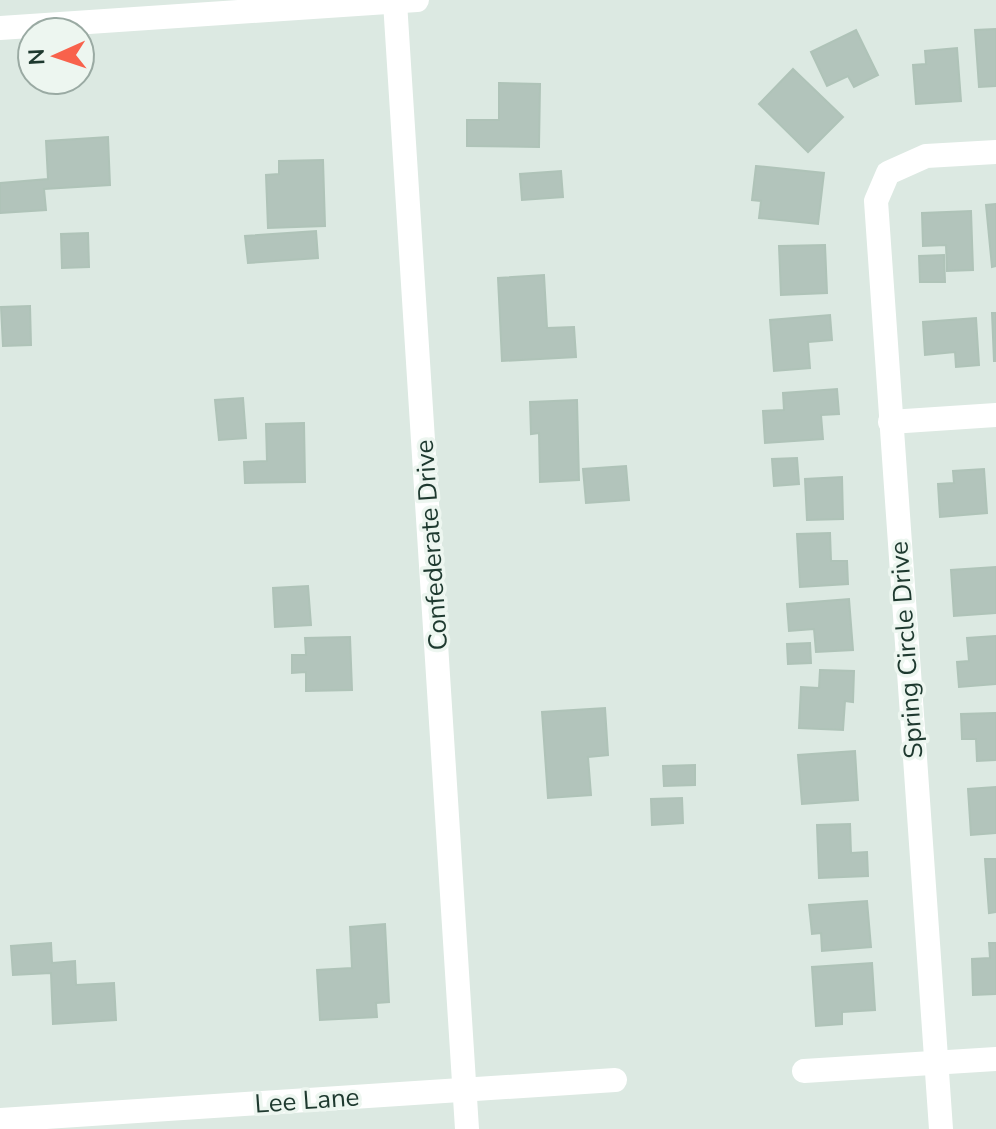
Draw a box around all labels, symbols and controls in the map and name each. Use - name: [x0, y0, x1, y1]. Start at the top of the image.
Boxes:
- north arrow: [16, 16, 96, 96]
- text: N: [22, 48, 52, 66]
- street label: Confederate Drive: [407, 438, 456, 651]
- street label: Spring Circle Drive: [881, 540, 932, 760]
- street label: Lee Lane: [254, 1079, 361, 1122]

